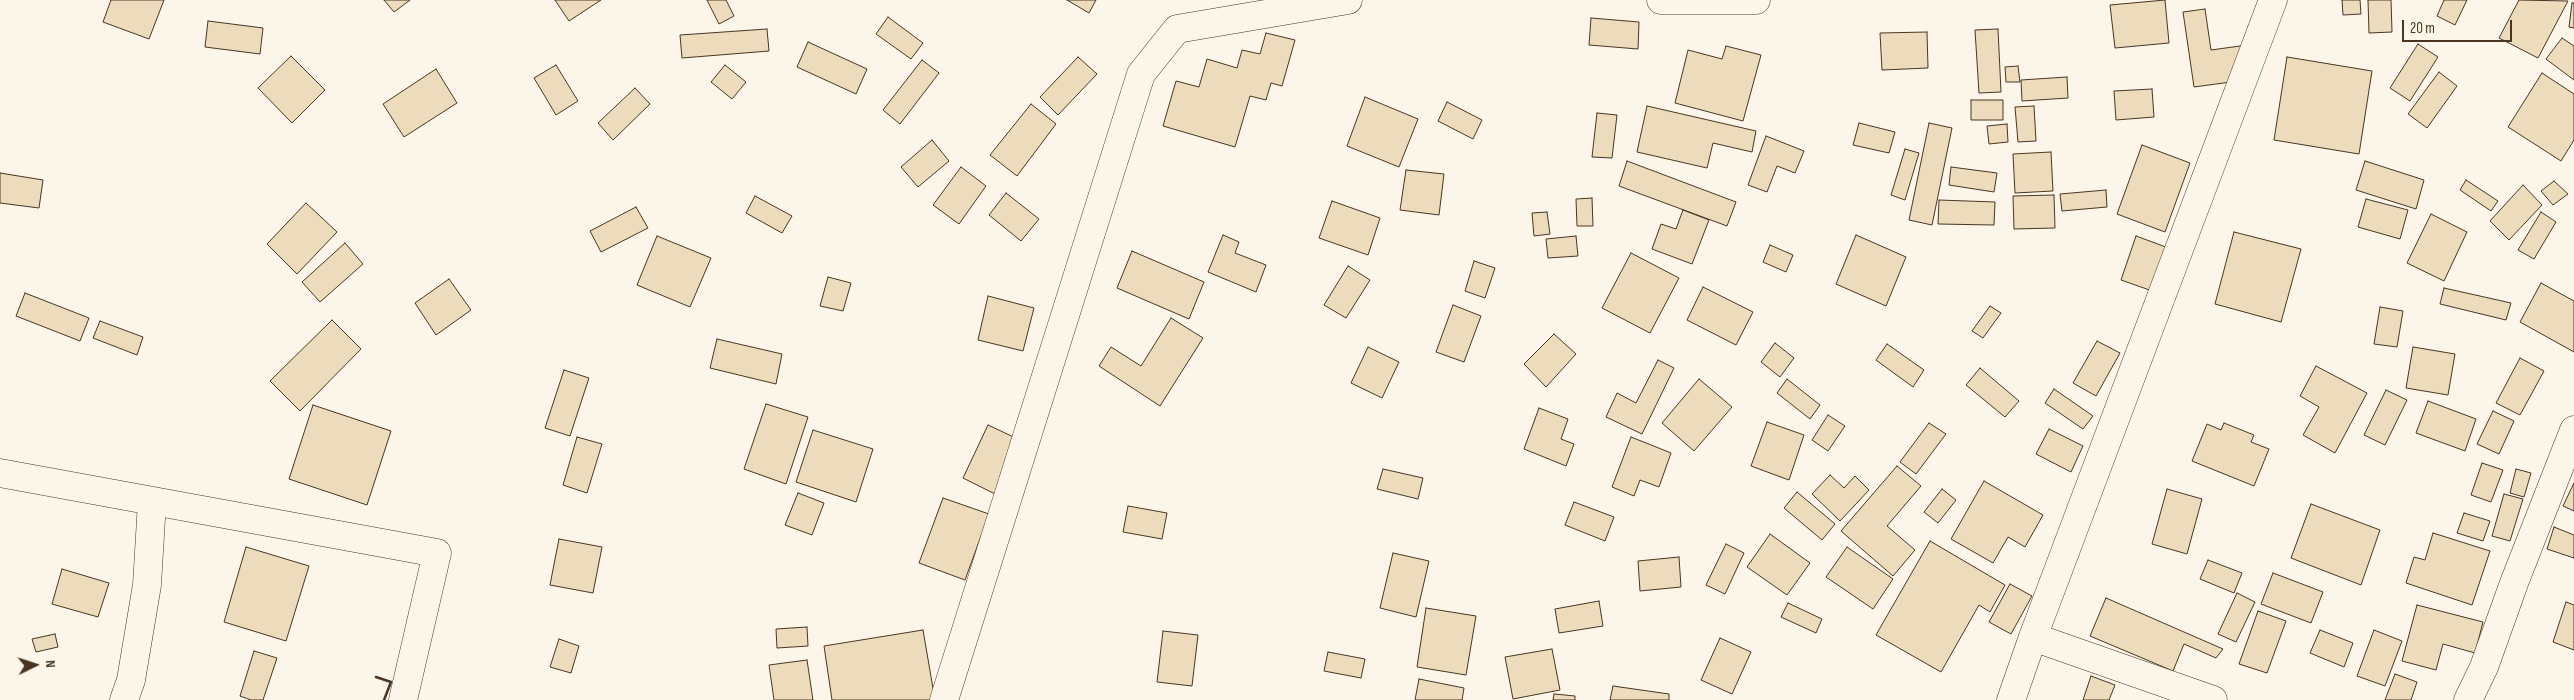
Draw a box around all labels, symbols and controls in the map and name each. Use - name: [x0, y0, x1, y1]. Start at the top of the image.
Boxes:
- scale bar: [2404, 10, 2514, 42]
- text: 20 m: [2410, 19, 2435, 38]
- north arrow: [10, 640, 60, 690]
- text: N: [42, 660, 59, 668]

